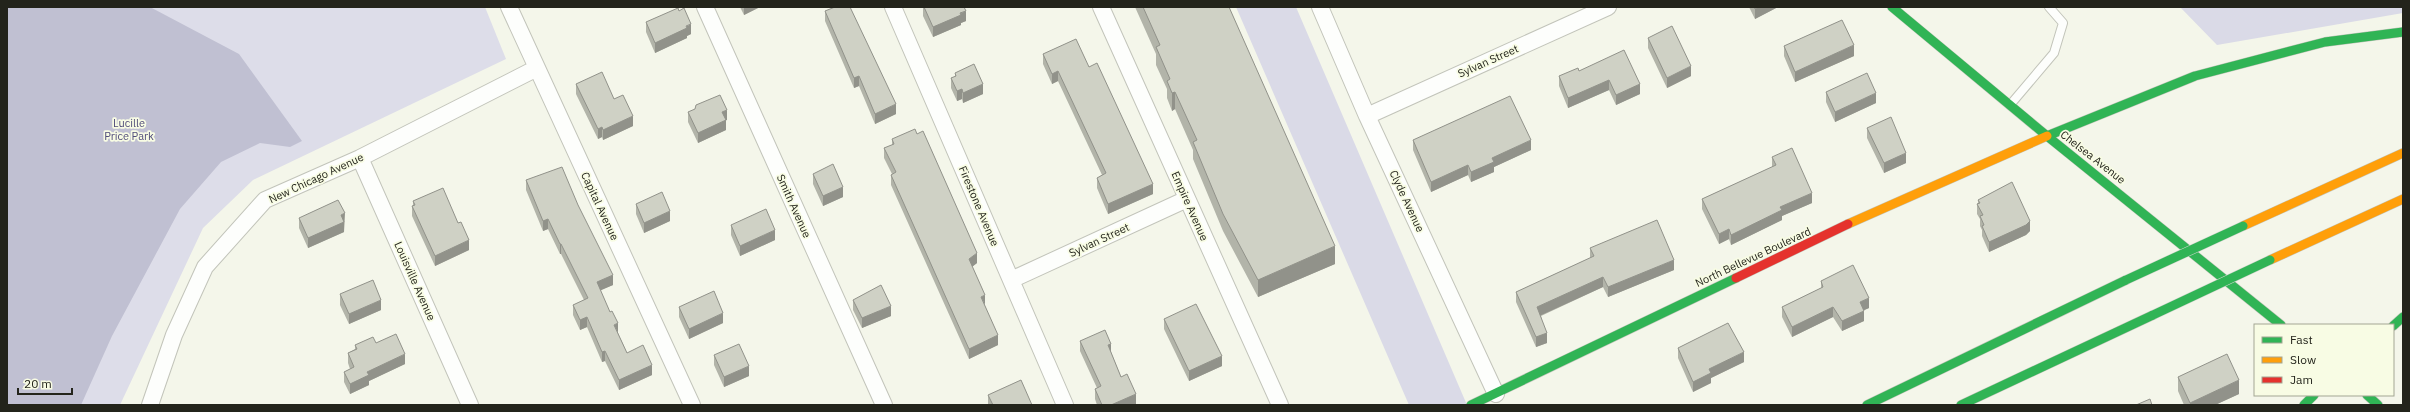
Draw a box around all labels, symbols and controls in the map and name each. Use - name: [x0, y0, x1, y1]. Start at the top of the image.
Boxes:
- street label: Sylvan Street: [1455, 41, 1521, 81]
- park label: Lucille Price Park: [104, 116, 154, 143]
- street label: Chelsea Avenue: [2058, 127, 2128, 187]
- street label: New Chicago Avenue: [266, 150, 366, 206]
- street label: Firestone Avenue: [956, 164, 1002, 248]
- street label: Clyde Avenue: [1387, 168, 1427, 234]
- street label: Empire Avenue: [1168, 169, 1212, 243]
- street label: Capital Avenue: [578, 170, 622, 242]
- street label: Smith Avenue: [774, 172, 814, 240]
- street label: Sylvan Street: [1067, 220, 1132, 260]
- street label: North Bellevue Boulevard: [1693, 224, 1813, 290]
- street label: Louisville Avenue: [391, 239, 439, 323]
- legend: [2254, 324, 2394, 396]
- text: Fast: [2290, 332, 2313, 347]
- text: Slow: [2290, 352, 2316, 367]
- scale bar: [18, 370, 72, 396]
- text: Jam: [2290, 372, 2313, 387]
- text: 20 m: [24, 376, 52, 391]

